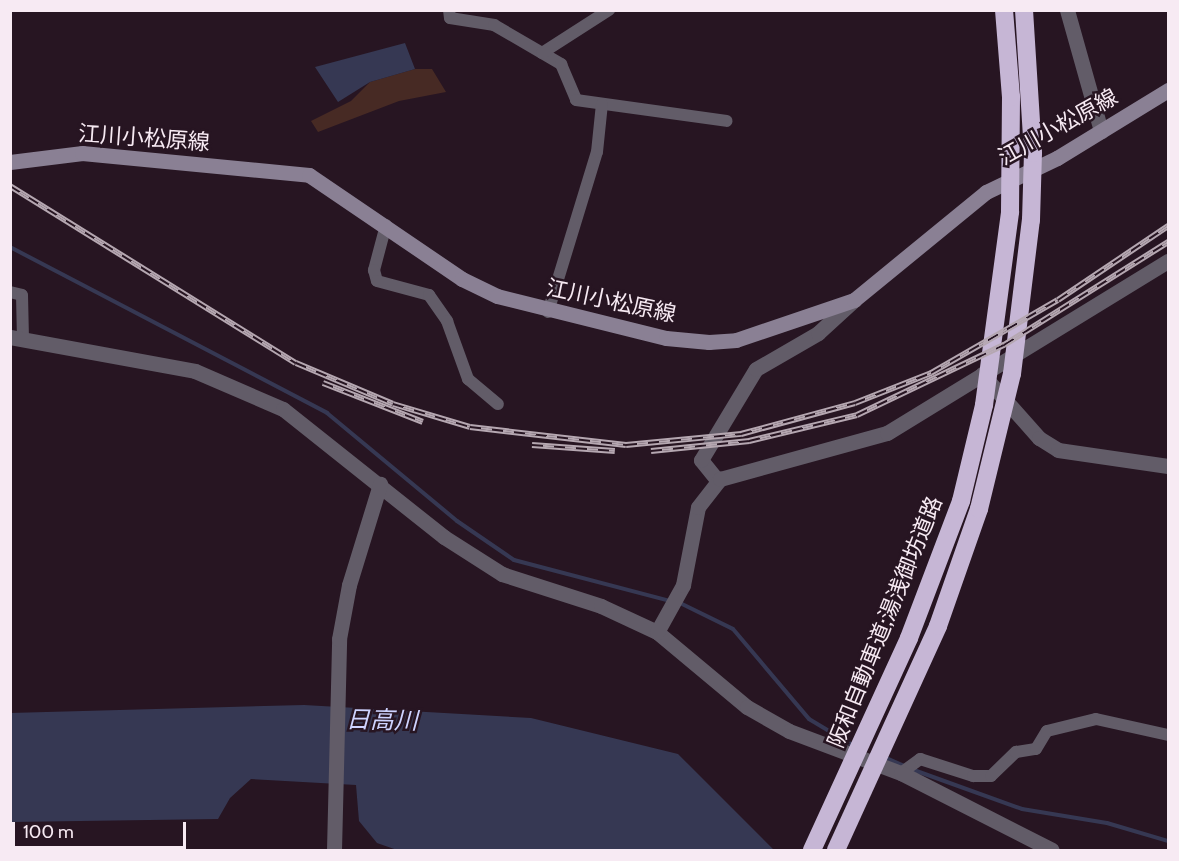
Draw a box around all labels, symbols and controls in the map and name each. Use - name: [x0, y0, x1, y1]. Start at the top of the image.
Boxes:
- street label: 江川小松原線: [994, 83, 1122, 171]
- street label: 江川小松原線: [77, 120, 211, 156]
- street label: 江川小松原線: [544, 274, 678, 328]
- street label: 阪和自動車道;湯浅御坊道路: [822, 492, 948, 752]
- water label: 日高川: [346, 705, 418, 735]
- scale bar: [15, 810, 189, 848]
- text: 100 m: [23, 821, 74, 843]

